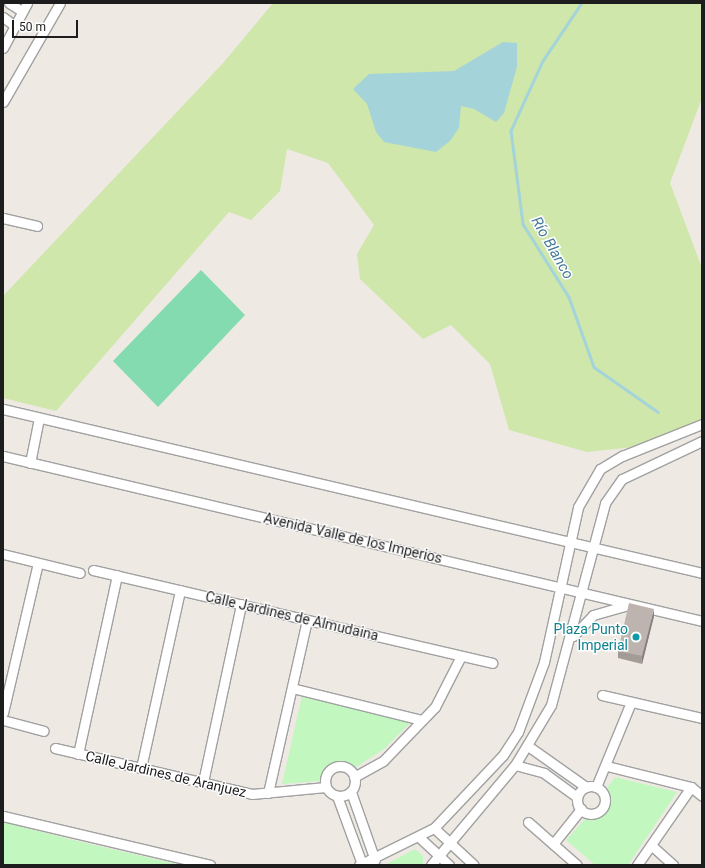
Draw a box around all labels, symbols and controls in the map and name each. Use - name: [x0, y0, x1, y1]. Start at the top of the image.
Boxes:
- scale bar: [14, 12, 80, 38]
- text: 50 m: [19, 20, 46, 34]
- water label: Río Blanco: [527, 214, 577, 282]
- street label: Avenida Valle de los Imperios: [262, 509, 444, 567]
- street label: Calle Jardines de Almudaina: [204, 588, 380, 644]
- place label: Plaza Punto Imperial: [553, 621, 628, 654]
- marker: Plaza Punto Imperial: [631, 632, 641, 642]
- street label: Calle Jardines de Aranjuez: [84, 747, 248, 801]

